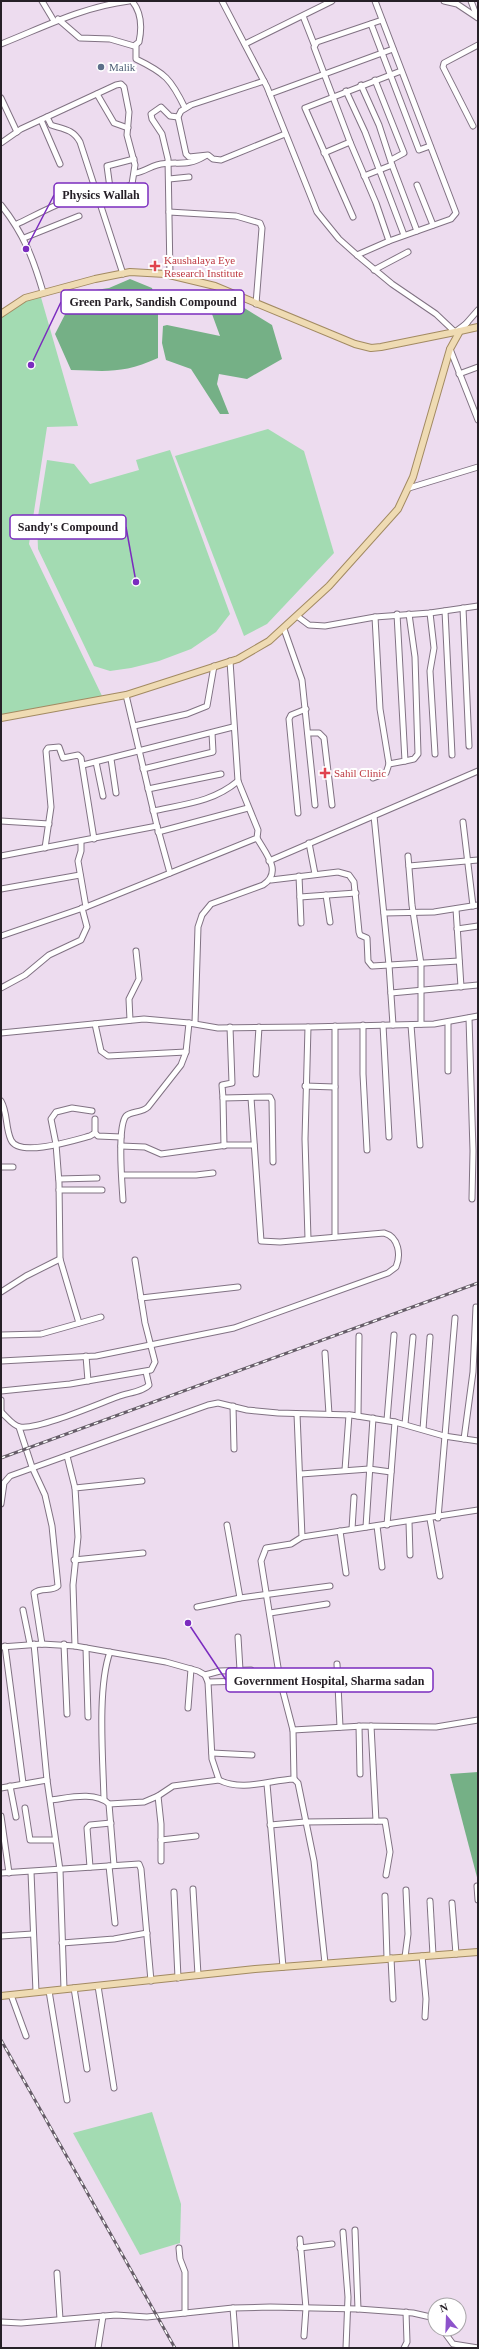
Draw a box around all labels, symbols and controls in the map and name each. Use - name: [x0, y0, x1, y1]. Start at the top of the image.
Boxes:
- place label: Malik: [109, 61, 136, 73]
- marker: Malik: [96, 62, 106, 72]
- callout: Physics Wallah: [54, 183, 148, 207]
- text: Physics Wallah: [62, 188, 140, 202]
- place label: Kaushalaya Eye Research Institute: [164, 254, 243, 279]
- marker: Kaushalaya Eye Research Institute: [149, 260, 161, 272]
- callout: Green Park, Sandish Compound: [61, 290, 244, 314]
- text: Green Park, Sandish Compound: [69, 295, 237, 309]
- callout: Sandy's Compound: [10, 515, 126, 539]
- text: Sandy's Compound: [18, 520, 119, 534]
- marker: Sahil Clinic: [319, 767, 331, 779]
- place label: Sahil Clinic: [334, 767, 386, 779]
- callout: Government Hospital, Sharma sadan: [226, 1668, 433, 1692]
- text: Government Hospital, Sharma sadan: [234, 1674, 425, 1688]
- north arrow: [427, 2297, 467, 2337]
- text: N: [438, 2301, 450, 2315]

